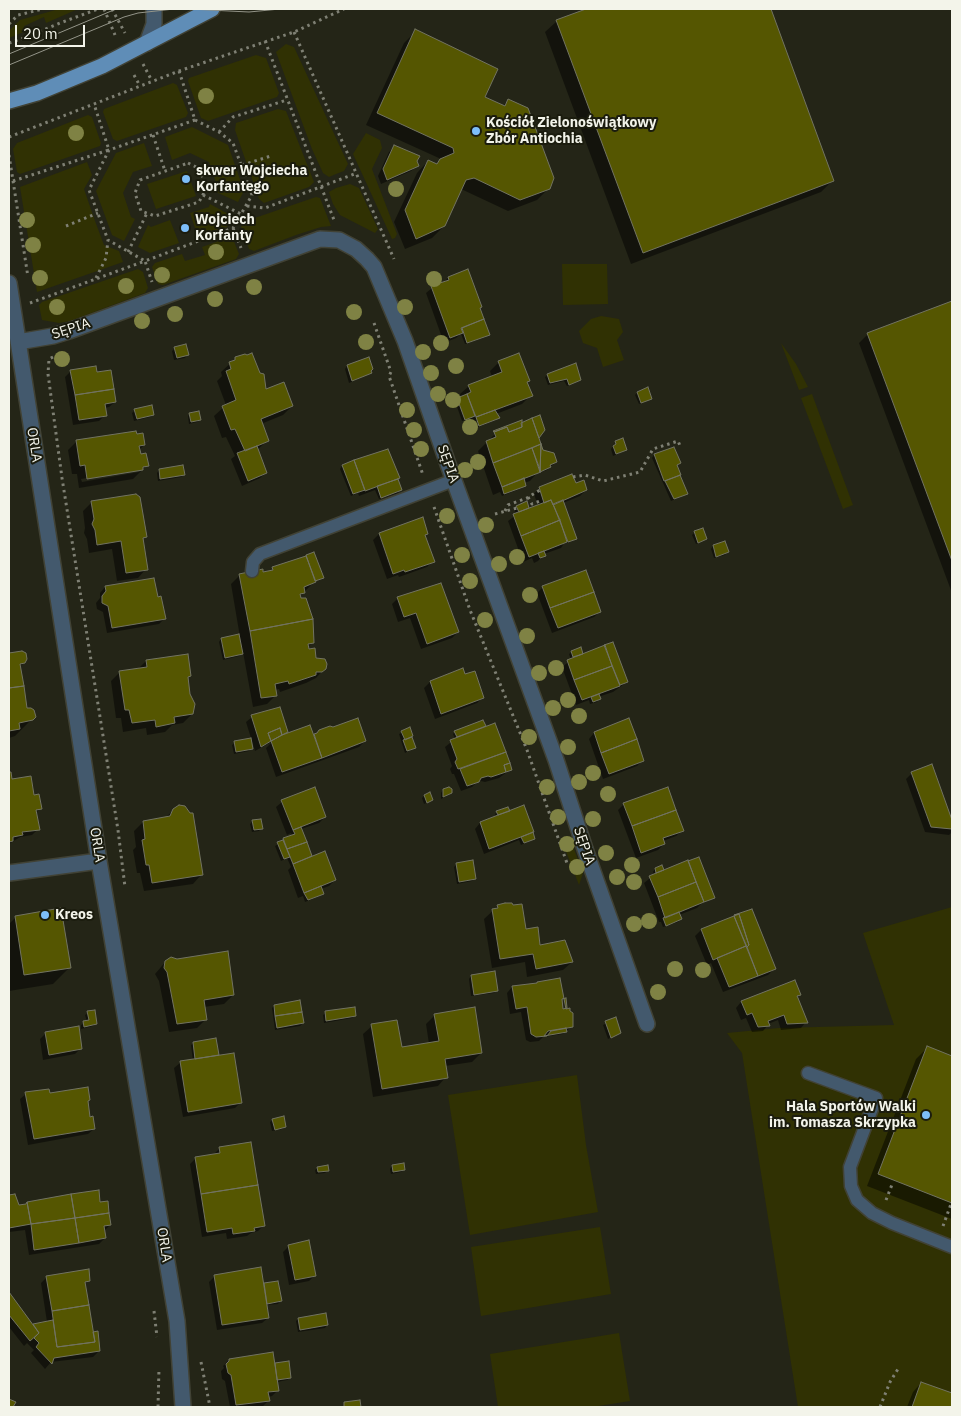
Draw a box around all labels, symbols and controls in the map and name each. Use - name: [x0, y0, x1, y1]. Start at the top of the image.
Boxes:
- scale bar: [18, 15, 88, 47]
- text: 20 m: [23, 24, 58, 43]
- place label: Kościół Zielonoświątkowy Zbór Antiochia: [486, 115, 657, 148]
- marker: Kościół Zielonoświątkowy Zbór Antiochia: [470, 125, 482, 137]
- place label: skwer Wojciecha Korfantego: [196, 163, 307, 196]
- marker: skwer Wojciecha Korfantego: [180, 173, 192, 185]
- place label: Wojciech Korfanty: [195, 212, 255, 244]
- marker: Wojciech Korfanty: [179, 222, 191, 234]
- street label: SĘPIA: [50, 315, 92, 343]
- street label: ORLA: [23, 426, 45, 464]
- street label: SĘPIA: [433, 443, 463, 485]
- street label: SĘPIA: [570, 825, 598, 867]
- street label: ORLA: [86, 826, 108, 864]
- place label: Kreos: [55, 907, 93, 923]
- marker: Kreos: [39, 909, 51, 921]
- place label: Hala Sportów Walki im. Tomasza Skrzypka: [769, 1099, 916, 1132]
- marker: Hala Sportów Walki im. Tomasza Skrzypka: [920, 1109, 932, 1121]
- street label: ORLA: [153, 1226, 175, 1264]

